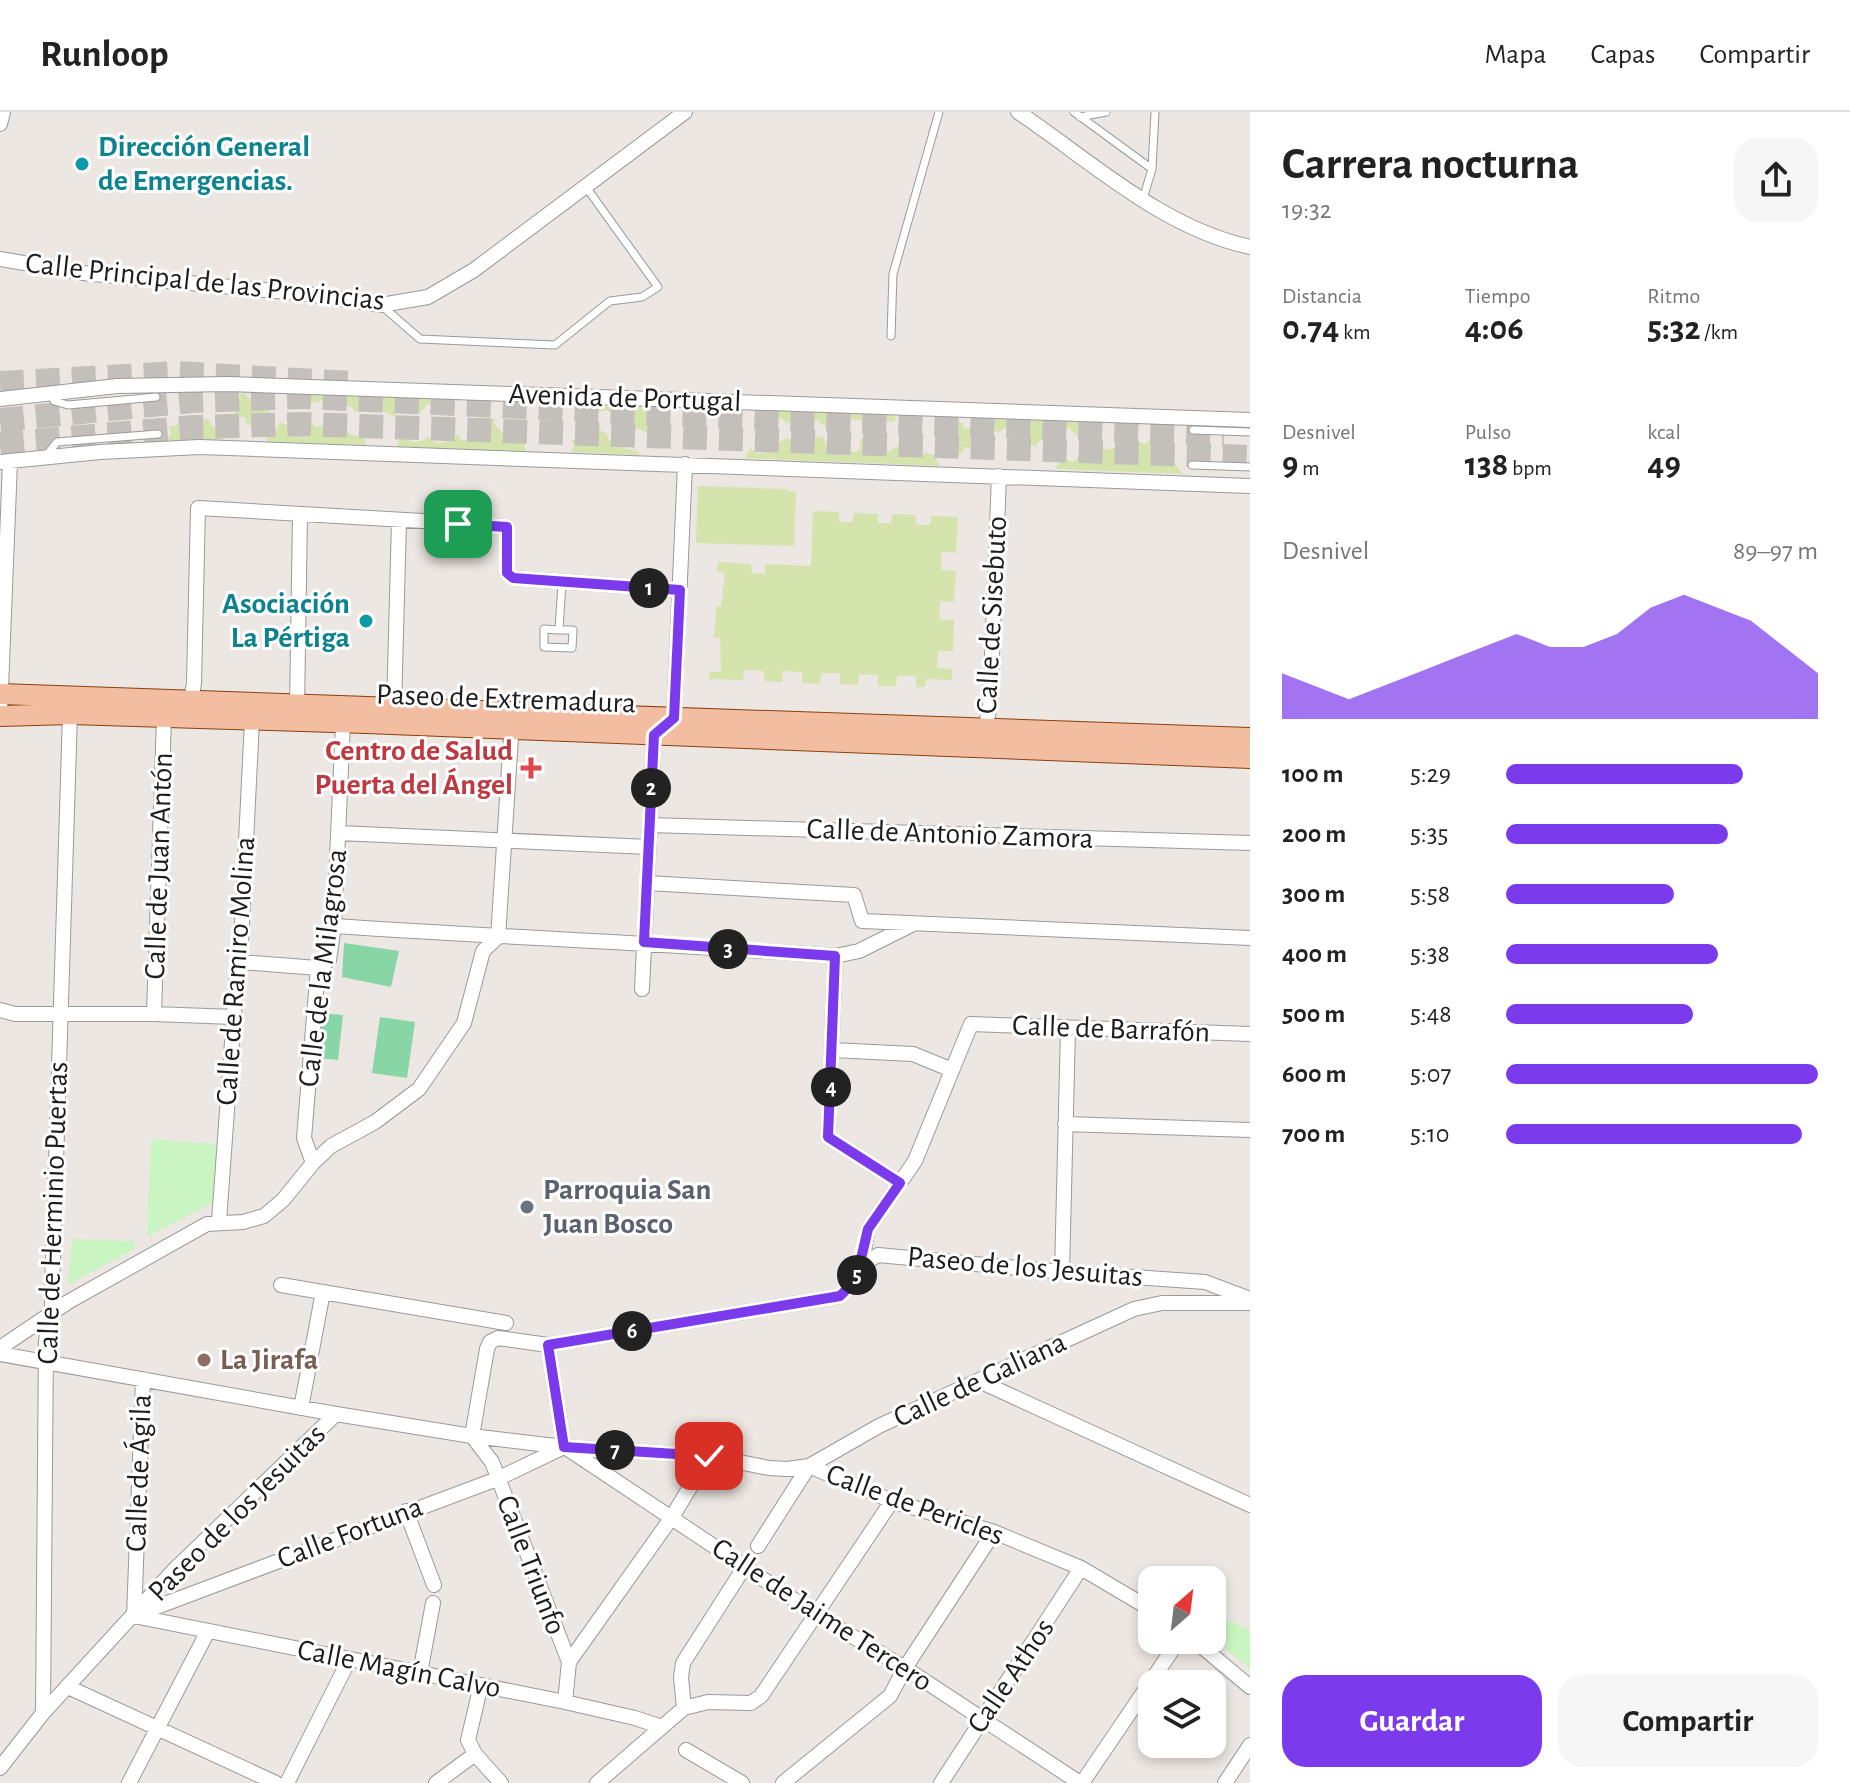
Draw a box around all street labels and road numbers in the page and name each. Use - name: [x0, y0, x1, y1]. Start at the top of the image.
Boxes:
- street label: Calle Principal de las Provincias: [24, 248, 386, 316]
- street label: Avenida de Portugal: [508, 379, 742, 417]
- street label: Calle de Sisebuto: [972, 515, 1012, 715]
- street label: Paseo de Extremadura: [376, 679, 636, 719]
- street label: Calle de Juan Antón: [140, 752, 178, 980]
- street label: Calle de Antonio Zamora: [806, 814, 1094, 854]
- street label: Calle de Ramiro Molina: [212, 836, 260, 1106]
- street label: Calle de la Milagrosa: [294, 847, 352, 1089]
- street label: Calle de Barrafón: [1011, 1011, 1211, 1047]
- street label: Calle de Herminio Puertas: [33, 1061, 73, 1365]
- street label: Paseo de los Jesuitas: [906, 1242, 1144, 1292]
- street label: Calle de Galiana: [889, 1327, 1071, 1433]
- street label: Calle de Ágila: [119, 1394, 157, 1552]
- street label: Paseo de los Jesuitas: [143, 1419, 331, 1607]
- street label: Calle de Pericles: [822, 1459, 1008, 1551]
- street label: Calle Triunfo: [491, 1491, 571, 1639]
- street label: Calle Fortuna: [273, 1492, 427, 1574]
- street label: Calle de Jaime Tercero: [706, 1533, 938, 1697]
- street label: Calle Athos: [962, 1613, 1060, 1739]
- street label: Calle Magín Calvo: [295, 1635, 503, 1703]

